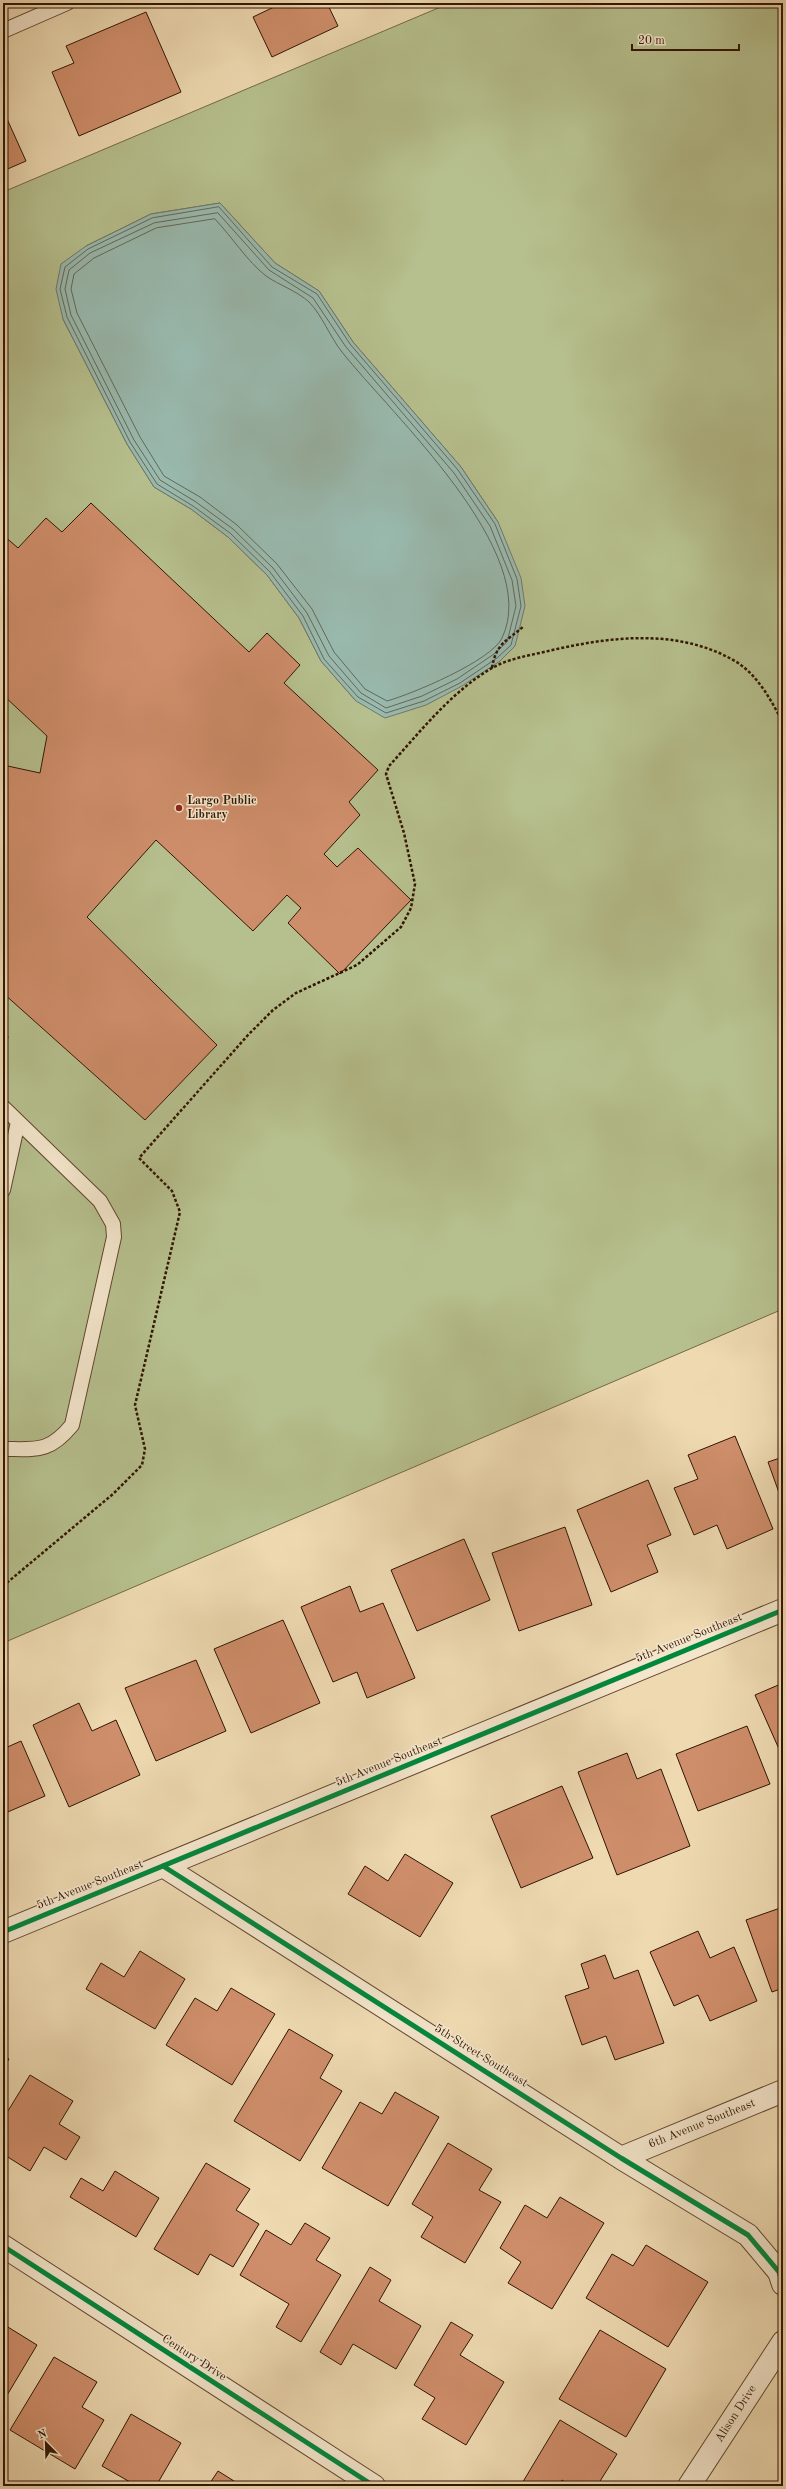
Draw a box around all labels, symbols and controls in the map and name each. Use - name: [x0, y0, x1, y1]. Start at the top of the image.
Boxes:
- scale bar: [632, 26, 739, 52]
- text: 20 m: [638, 35, 665, 47]
- place label: Largo Public Library: [187, 795, 257, 821]
- marker: Largo Public Library: [174, 803, 184, 813]
- street label: 5th Avenue Southeast: [634, 1610, 744, 1665]
- street label: 5th Avenue Southeast: [334, 1734, 444, 1789]
- street label: 5th Avenue Southeast: [35, 1857, 145, 1912]
- street label: 5th Street Southeast: [432, 2022, 530, 2090]
- street label: 6th Avenue Southeast: [647, 2097, 757, 2151]
- street label: Century Drive: [160, 2333, 229, 2383]
- street label: Alison Drive: [713, 2383, 759, 2445]
- north arrow: [26, 2423, 66, 2463]
- text: N: [37, 2428, 49, 2442]

